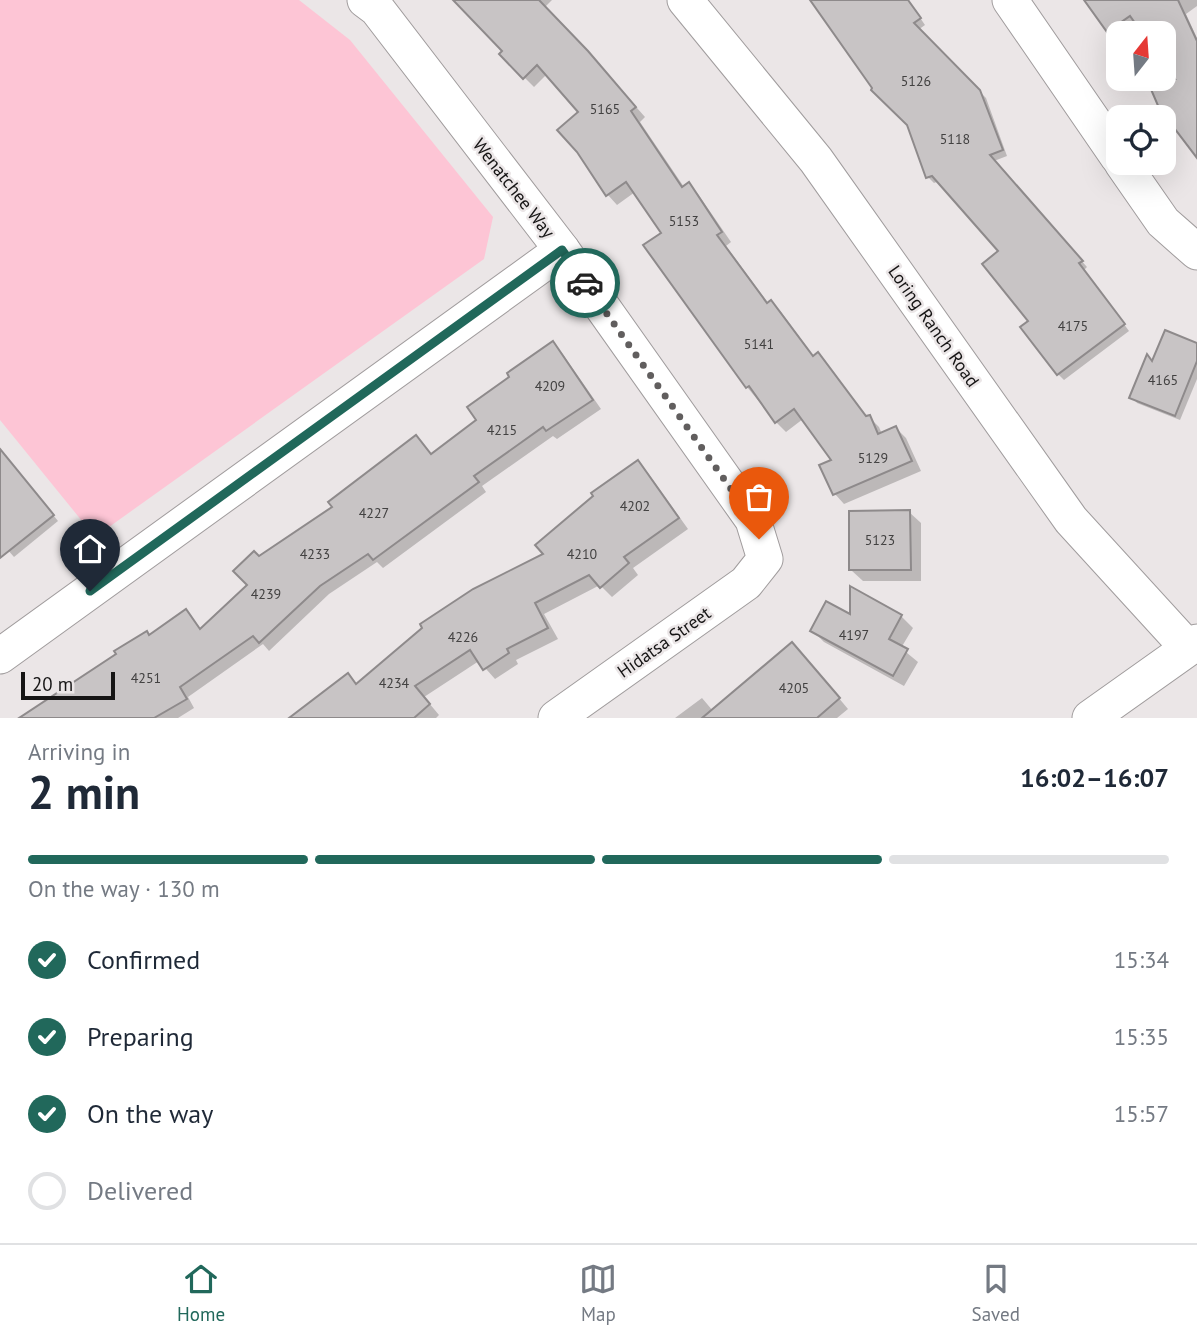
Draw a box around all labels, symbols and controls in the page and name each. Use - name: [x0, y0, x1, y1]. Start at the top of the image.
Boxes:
- north arrow: [1106, 21, 1176, 91]
- map controls: [1106, 21, 1176, 175]
- house number: 5126: [901, 72, 931, 90]
- house number: 5165: [590, 100, 620, 118]
- button: locate: [1106, 105, 1176, 175]
- house number: 5118: [940, 130, 970, 148]
- street label: Wenatchee Way: [468, 134, 560, 243]
- house number: 5153: [669, 212, 699, 230]
- courier: [550, 248, 620, 318]
- street label: Loring Ranch Road: [883, 261, 985, 391]
- icon: car: [566, 264, 604, 302]
- house number: 4175: [1058, 317, 1088, 335]
- house number: 5141: [744, 335, 774, 353]
- house number: 4165: [1148, 371, 1178, 389]
- house number: 4209: [535, 377, 565, 395]
- house number: 4215: [487, 421, 517, 439]
- house number: 5129: [858, 449, 888, 467]
- pin: [729, 467, 789, 539]
- icon: bag: [740, 478, 778, 516]
- house number: 4202: [620, 497, 650, 515]
- house number: 4227: [359, 504, 389, 522]
- pin: [60, 519, 120, 591]
- icon: home: [71, 530, 109, 568]
- house number: 5123: [865, 531, 895, 549]
- house number: 4233: [300, 545, 330, 563]
- house number: 4210: [567, 545, 598, 563]
- house number: 4239: [251, 585, 281, 603]
- street label: Hidatsa Street: [613, 601, 715, 683]
- house number: 4197: [839, 626, 869, 644]
- house number: 4226: [448, 628, 478, 646]
- scale bar: [21, 669, 116, 701]
- house number: 4251: [131, 669, 161, 687]
- text: 20 m: [32, 672, 73, 696]
- house number: 4234: [379, 674, 410, 692]
- house number: 4205: [779, 679, 809, 697]
- text: Arriving in: [28, 737, 130, 766]
- text: 16:02–16:07: [1020, 761, 1169, 794]
- text: 2 min: [28, 762, 140, 822]
- text: On the way · 130 m: [28, 874, 220, 903]
- icon: check: [28, 941, 66, 979]
- text: Confirmed: [87, 943, 200, 976]
- text: 15:34: [1114, 945, 1169, 974]
- icon: check: [28, 1018, 66, 1056]
- text: Preparing: [87, 1020, 194, 1053]
- text: 15:35: [1114, 1022, 1169, 1051]
- icon: check: [28, 1095, 66, 1133]
- text: On the way: [87, 1097, 213, 1130]
- text: 15:57: [1114, 1099, 1169, 1128]
- text: Delivered: [87, 1174, 193, 1207]
- tab: Home: [177, 1260, 225, 1326]
- tab: Map: [579, 1260, 617, 1326]
- tab: Saved: [972, 1260, 1020, 1326]

